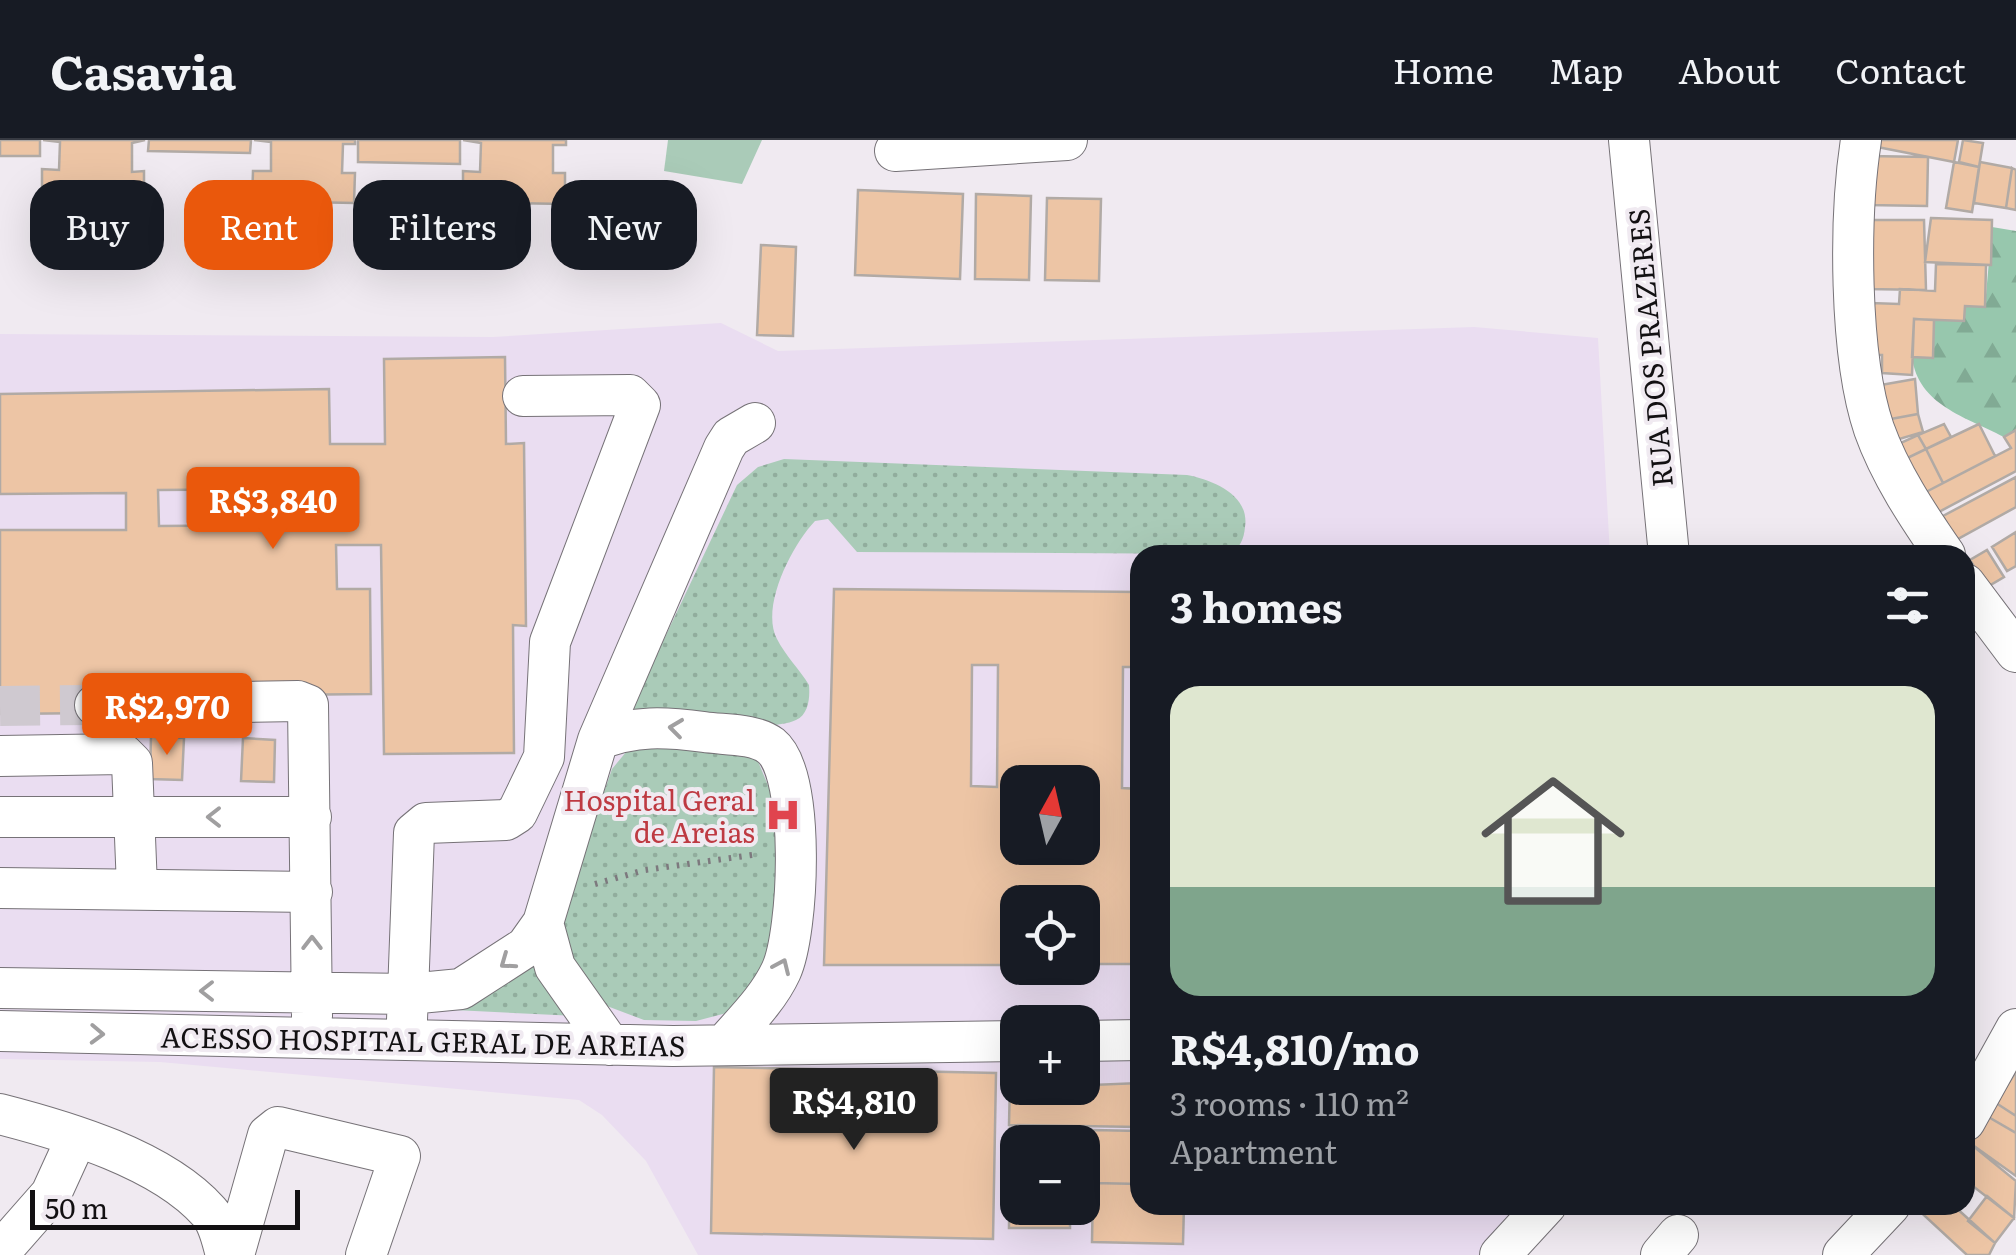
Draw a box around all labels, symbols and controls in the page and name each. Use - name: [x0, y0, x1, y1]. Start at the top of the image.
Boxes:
- text: Casavia: [50, 34, 236, 105]
- text: Home: [1393, 43, 1494, 95]
- text: Map: [1549, 43, 1623, 95]
- text: About: [1678, 43, 1780, 95]
- text: Contact: [1835, 43, 1966, 95]
- chip: Buy: [30, 180, 164, 270]
- chip: Rent: [184, 180, 333, 270]
- chip: Filters: [353, 180, 531, 270]
- chip: New: [551, 180, 697, 270]
- street label: RUA DOS PRAZERES: [1616, 207, 1682, 489]
- pin: R$3,840: [181, 467, 365, 552]
- text: R$3,840: [208, 475, 338, 523]
- text: 3 homes: [1170, 574, 1342, 636]
- icon: filters: [1880, 578, 1935, 633]
- pin: R$2,970: [75, 673, 259, 758]
- text: R$2,970: [104, 681, 230, 729]
- one-way arrow: [667, 718, 683, 739]
- icon: home: [1463, 751, 1643, 931]
- north arrow: [1000, 765, 1100, 865]
- map controls: [1000, 765, 1100, 1225]
- place label: Hospital Geral de Areias: [563, 778, 755, 852]
- hospital icon: Hospital Geral de Areias: [764, 796, 802, 834]
- one-way arrow: [205, 806, 220, 828]
- button: locate: [1000, 885, 1100, 985]
- one-way arrow: [301, 934, 323, 950]
- one-way arrow: [499, 949, 518, 968]
- one-way arrow: [770, 958, 790, 976]
- one-way arrow: [198, 981, 214, 1002]
- button: +: [1000, 1005, 1100, 1105]
- street label: ACESSO HOSPITAL GERAL DE AREIAS: [160, 1014, 686, 1066]
- text: R$4,810/mo: [1170, 1016, 1420, 1078]
- one-way arrow: [90, 1023, 106, 1044]
- pin: R$4,810: [762, 1068, 946, 1153]
- text: R$4,810: [792, 1076, 916, 1124]
- text: 3 rooms · 110 m²: [1170, 1078, 1409, 1126]
- button: −: [1000, 1125, 1100, 1225]
- text: Apartment: [1170, 1126, 1337, 1174]
- scale bar: [30, 1185, 300, 1230]
- text: 50 m: [45, 1186, 108, 1228]

